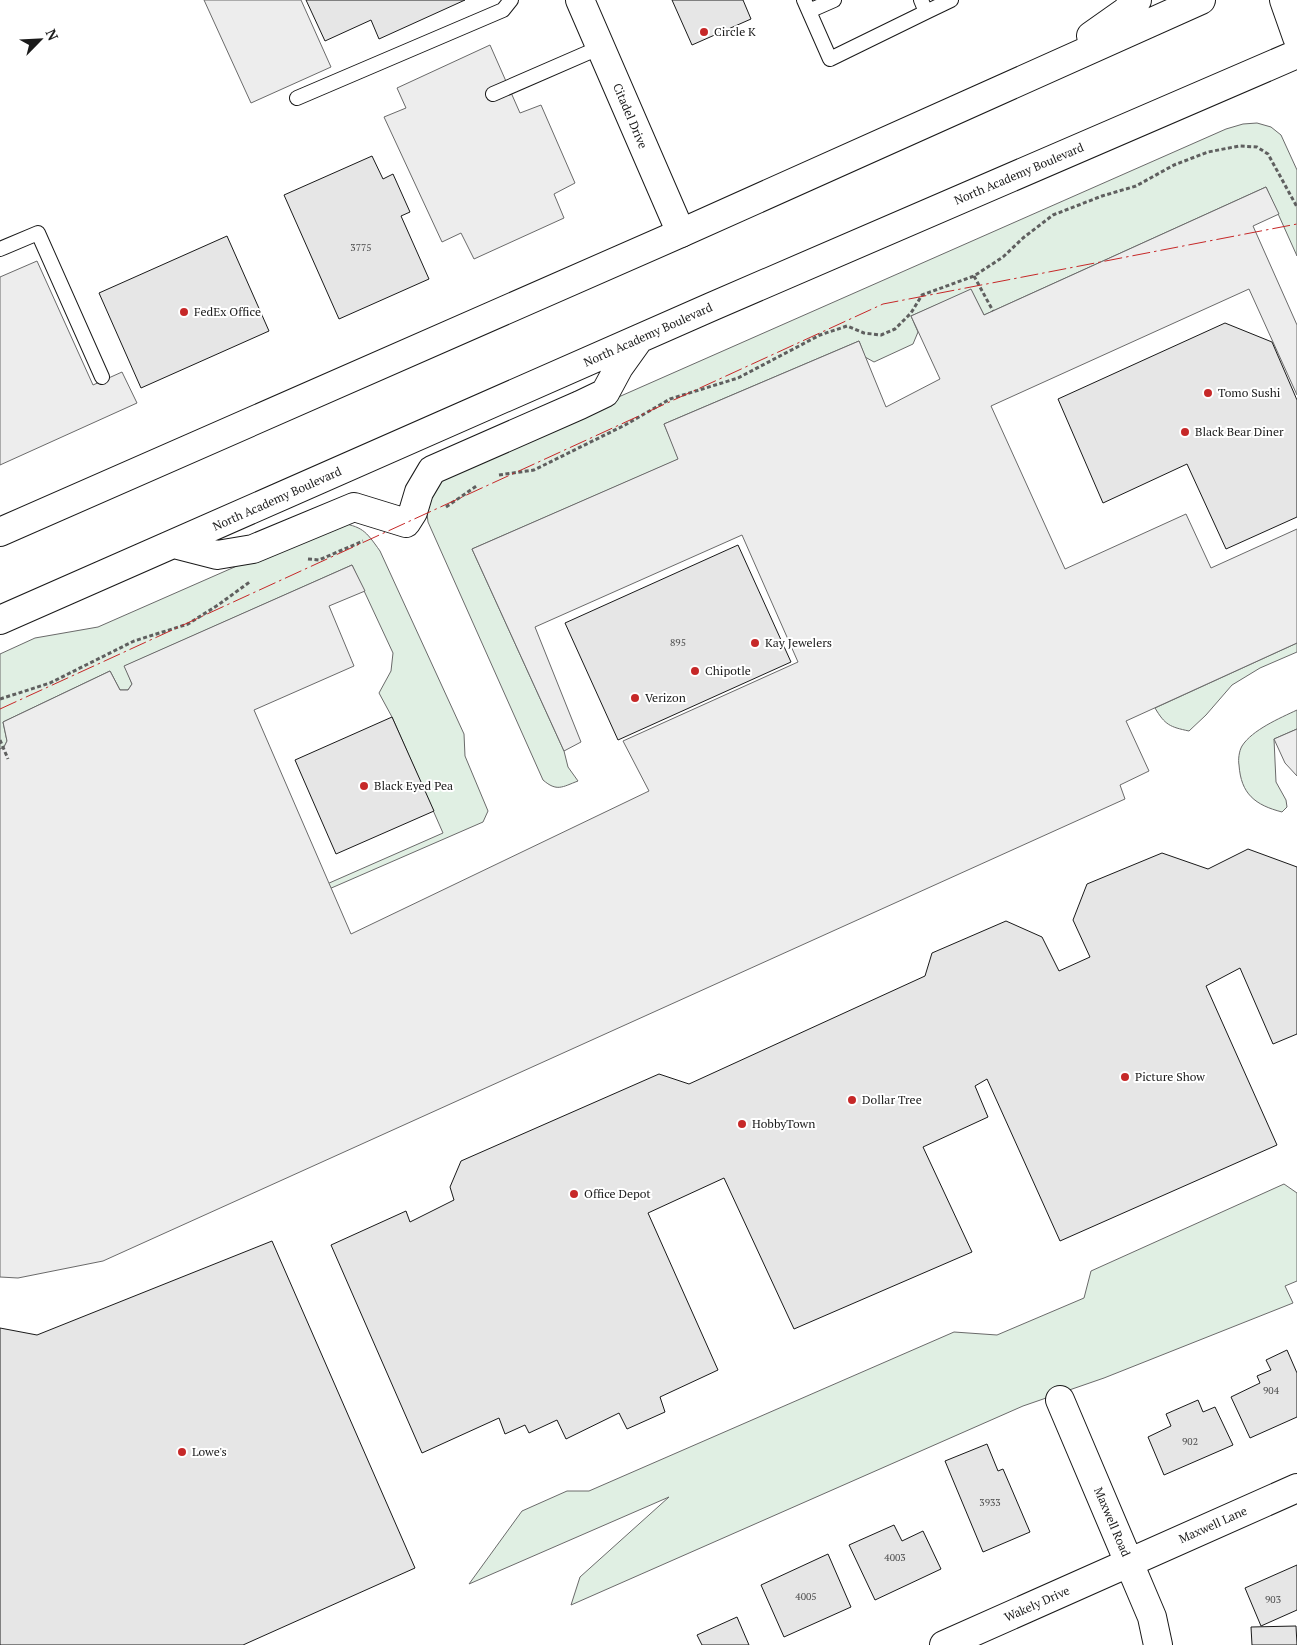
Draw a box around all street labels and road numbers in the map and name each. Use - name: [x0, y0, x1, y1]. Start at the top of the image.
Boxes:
- street label: Citadel Drive: [610, 81, 651, 151]
- street label: North Academy Boulevard: [952, 139, 1086, 208]
- street label: North Academy Boulevard: [581, 299, 715, 370]
- street label: North Academy Boulevard: [210, 463, 344, 534]
- street label: Maxwell Road: [1091, 1485, 1134, 1559]
- street label: Maxwell Lane: [1176, 1503, 1249, 1546]
- street label: Wakely Drive: [1002, 1583, 1072, 1625]

